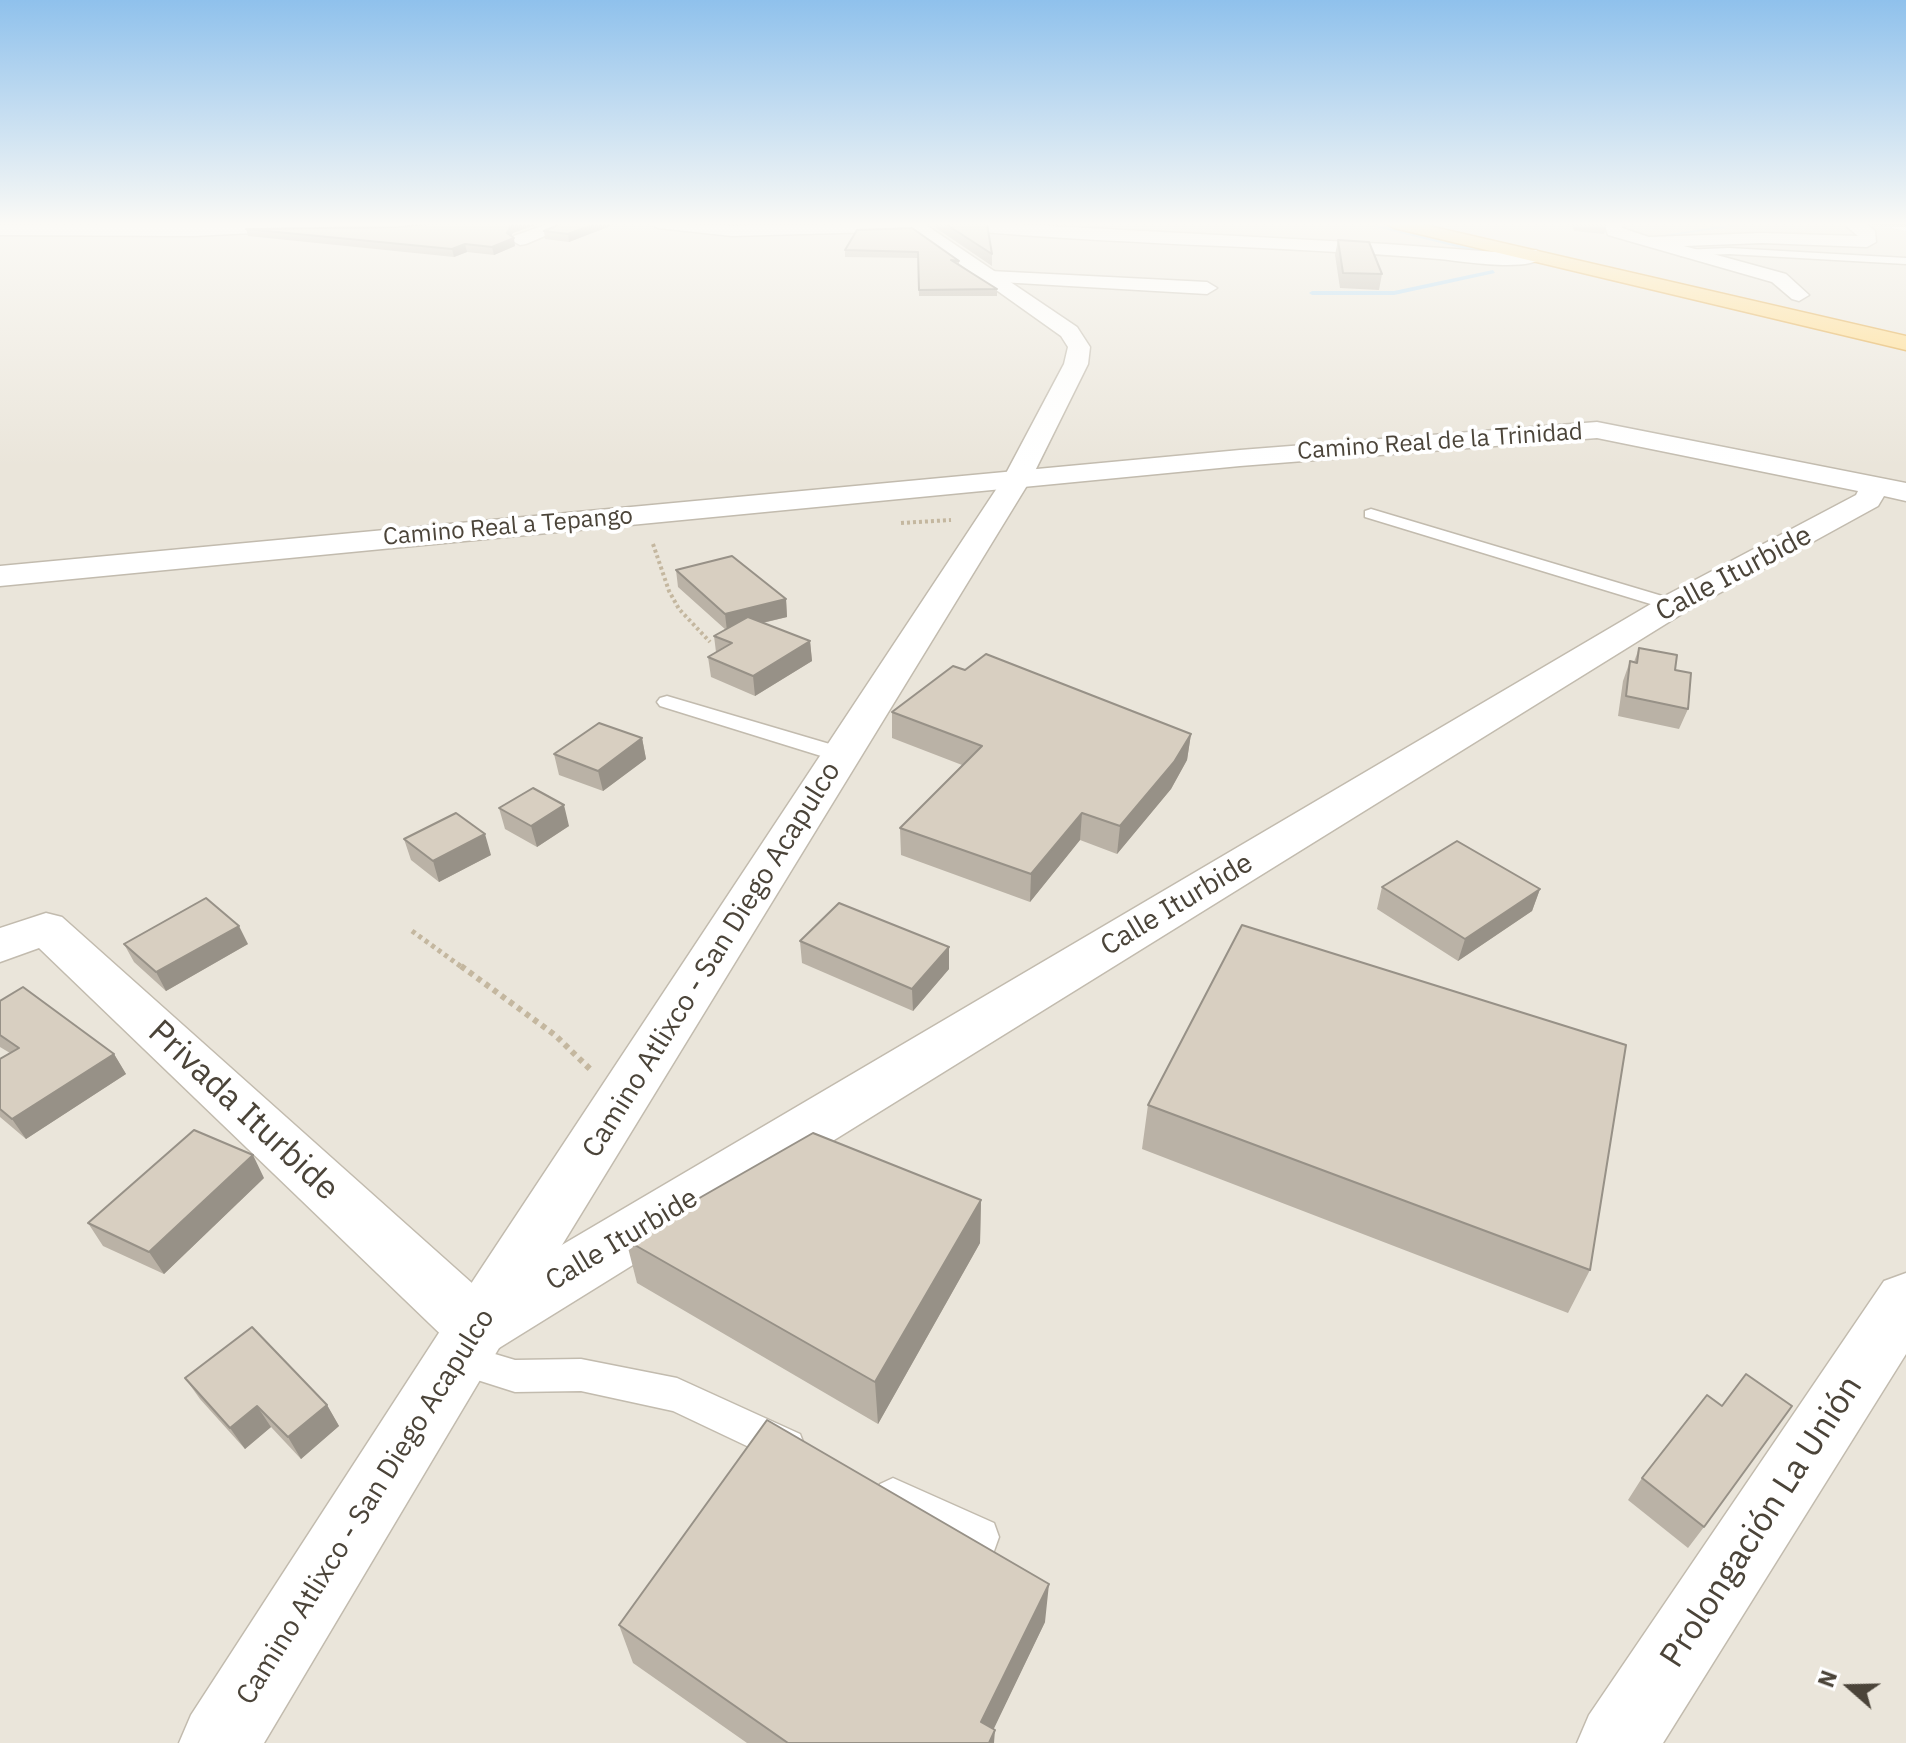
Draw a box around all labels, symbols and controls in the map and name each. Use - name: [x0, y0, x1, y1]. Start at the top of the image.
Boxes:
- street label: Camino Real de la Trinidad: [1296, 418, 1584, 466]
- street label: Camino Real a Tepango: [382, 502, 634, 552]
- street label: Calle Iturbide: [1650, 519, 1818, 629]
- street label: Camino Atlixco - San Diego Acapulco: [576, 756, 848, 1164]
- street label: Calle Iturbide: [1095, 846, 1259, 964]
- street label: Privada Iturbide: [139, 1012, 347, 1210]
- street label: Calle Iturbide: [540, 1181, 704, 1299]
- street label: Camino Atlixco - San Diego Acapulco: [230, 1303, 502, 1711]
- street label: Prolongación La Unión: [1652, 1368, 1872, 1676]
- north arrow: [1810, 1647, 1890, 1727]
- text: N: [1811, 1666, 1843, 1691]

